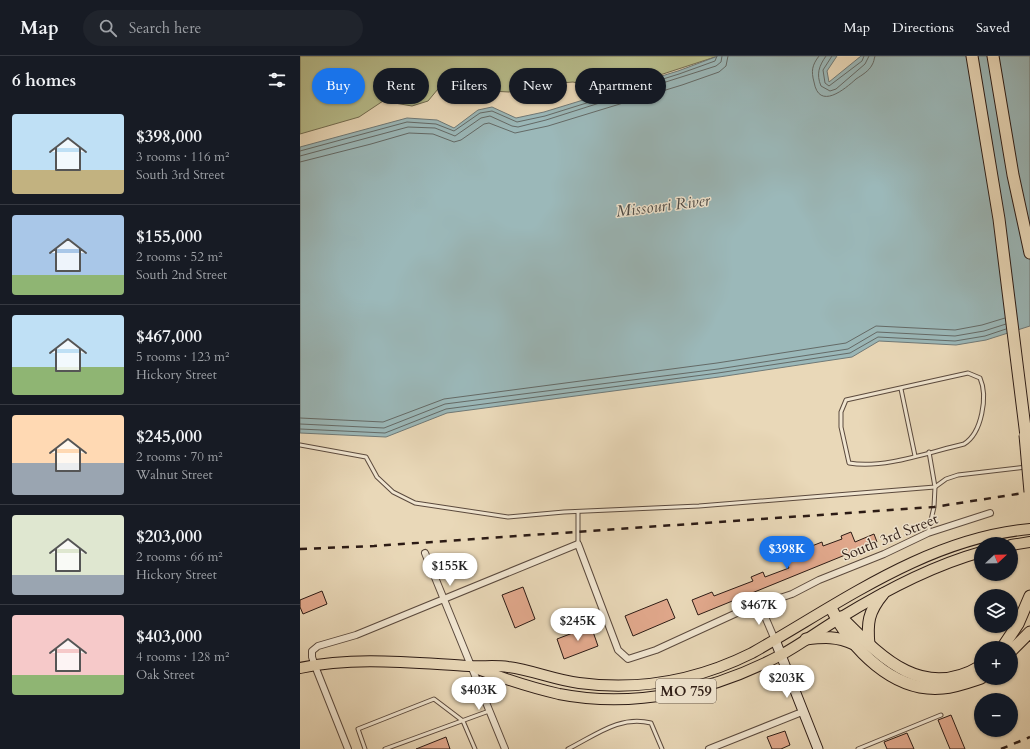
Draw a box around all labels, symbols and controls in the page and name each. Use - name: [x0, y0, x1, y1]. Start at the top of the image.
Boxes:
- search box: [83, 10, 363, 46]
- text: Map: [20, 15, 59, 41]
- icon: search: [97, 17, 119, 39]
- text: Search here: [129, 18, 201, 38]
- text: Map: [844, 18, 870, 37]
- text: Directions: [892, 18, 954, 37]
- text: Saved: [976, 18, 1010, 37]
- chip: Buy: [312, 68, 365, 104]
- chip: Rent: [373, 68, 429, 104]
- chip: Filters: [437, 68, 501, 104]
- chip: New: [509, 68, 567, 104]
- chip: Apartment: [575, 68, 666, 104]
- text: 6 homes: [12, 69, 76, 92]
- icon: filters: [266, 69, 288, 91]
- text: $398,000: [136, 125, 202, 148]
- icon: home: [44, 130, 92, 178]
- text: 3 rooms · 116 m²: [136, 148, 229, 166]
- text: South 3rd Street: [136, 166, 225, 184]
- water label: Missouri River: [615, 189, 712, 223]
- text: $155,000: [136, 225, 202, 248]
- icon: home: [44, 231, 92, 279]
- text: 2 rooms · 52 m²: [136, 248, 223, 266]
- text: South 2nd Street: [136, 266, 227, 284]
- text: $467,000: [136, 325, 202, 348]
- icon: home: [44, 331, 92, 379]
- text: 5 rooms · 123 m²: [136, 348, 229, 366]
- text: Hickory Street: [136, 366, 217, 384]
- text: $245,000: [136, 425, 202, 448]
- icon: home: [44, 431, 92, 479]
- text: 2 rooms · 70 m²: [136, 448, 223, 466]
- text: Walnut Street: [136, 466, 213, 484]
- street label: South 3rd Street: [839, 509, 941, 565]
- text: $203,000: [136, 525, 202, 548]
- icon: home: [44, 531, 92, 579]
- pin: $398K: [759, 536, 815, 570]
- north arrow: [974, 537, 1018, 581]
- map controls: [974, 537, 1018, 737]
- text: $398K: [768, 540, 806, 558]
- text: 2 rooms · 66 m²: [136, 548, 223, 566]
- pin: $155K: [422, 553, 478, 587]
- text: $155K: [431, 557, 469, 575]
- text: Hickory Street: [136, 566, 217, 584]
- button: layers: [974, 589, 1018, 633]
- pin: $467K: [731, 592, 787, 626]
- text: $467K: [740, 596, 778, 614]
- pin: $245K: [550, 608, 606, 642]
- text: $245K: [559, 612, 597, 630]
- text: $403,000: [136, 625, 202, 648]
- icon: home: [44, 631, 92, 679]
- button: +: [974, 641, 1018, 685]
- text: 4 rooms · 128 m²: [136, 648, 229, 666]
- pin: $203K: [759, 665, 815, 699]
- text: Oak Street: [136, 666, 195, 684]
- text: $203K: [768, 669, 806, 687]
- pin: $403K: [451, 677, 507, 711]
- road number: MO 759: [656, 679, 716, 703]
- text: $403K: [460, 681, 498, 699]
- button: −: [974, 693, 1018, 737]

